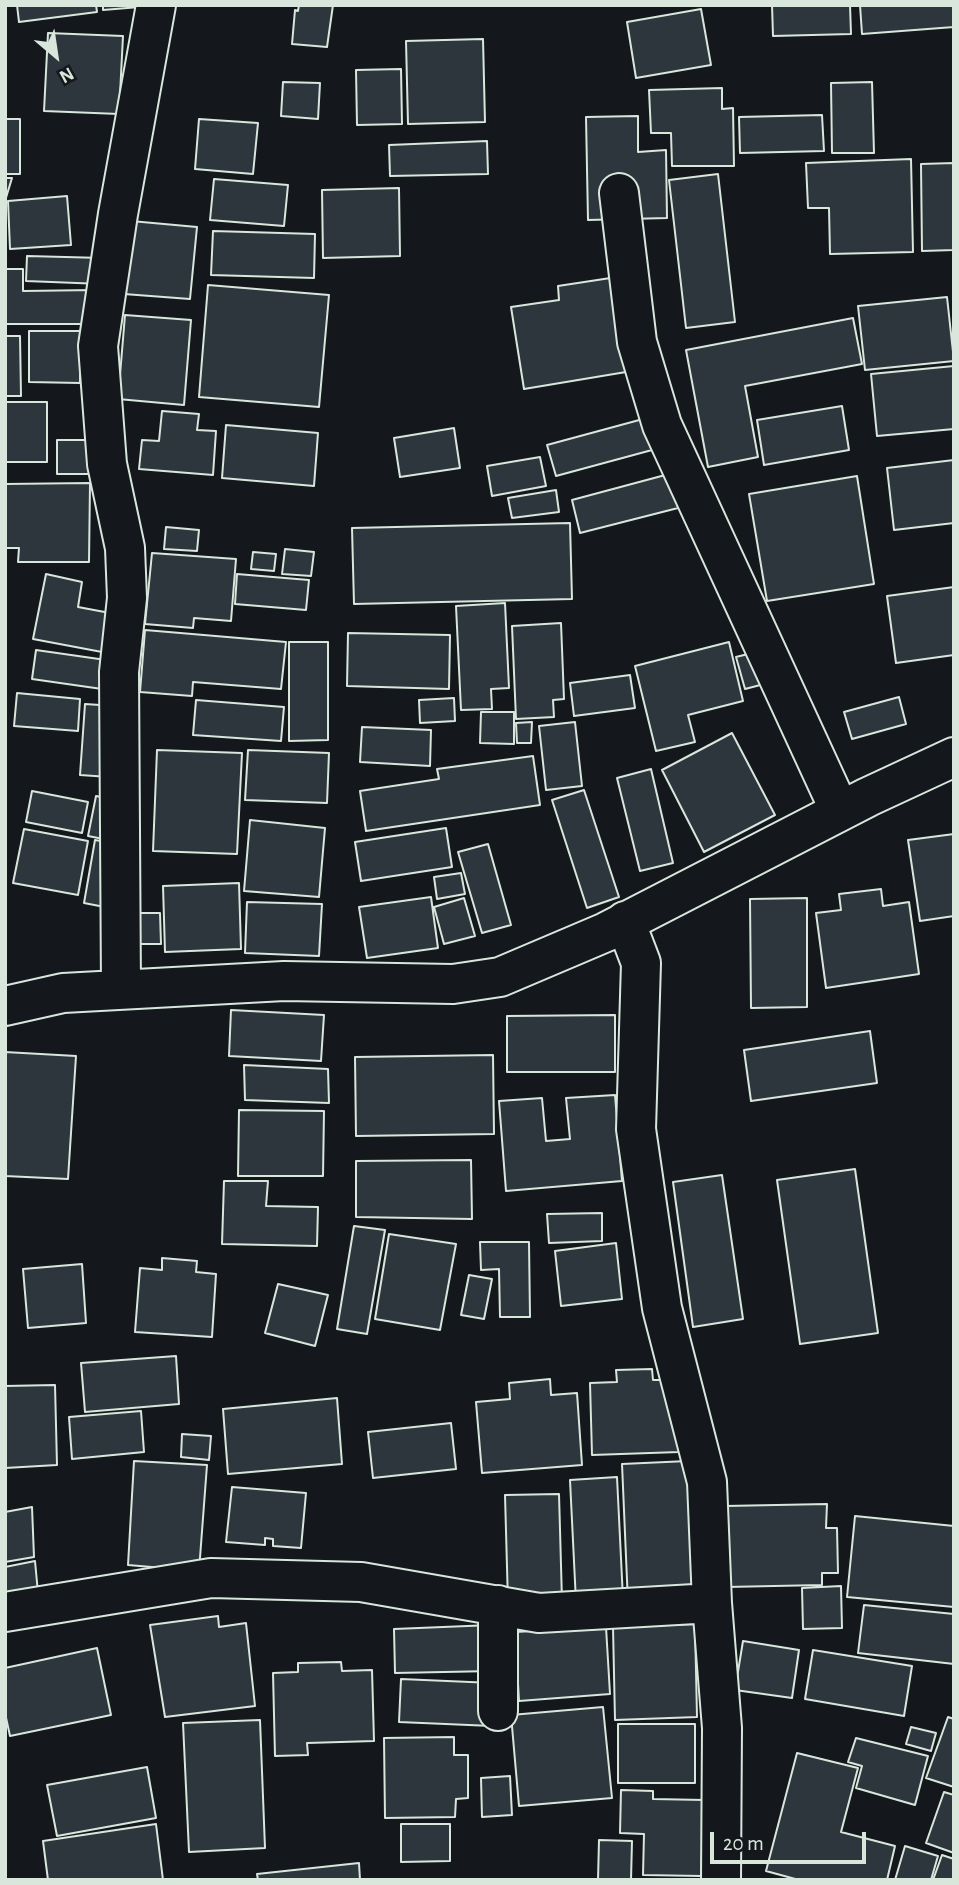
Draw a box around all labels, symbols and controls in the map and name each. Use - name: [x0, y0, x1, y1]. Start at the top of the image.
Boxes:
- north arrow: [21, 21, 91, 91]
- text: N: [56, 63, 77, 86]
- scale bar: [714, 1818, 870, 1862]
- text: 20 m: [723, 1833, 764, 1854]

